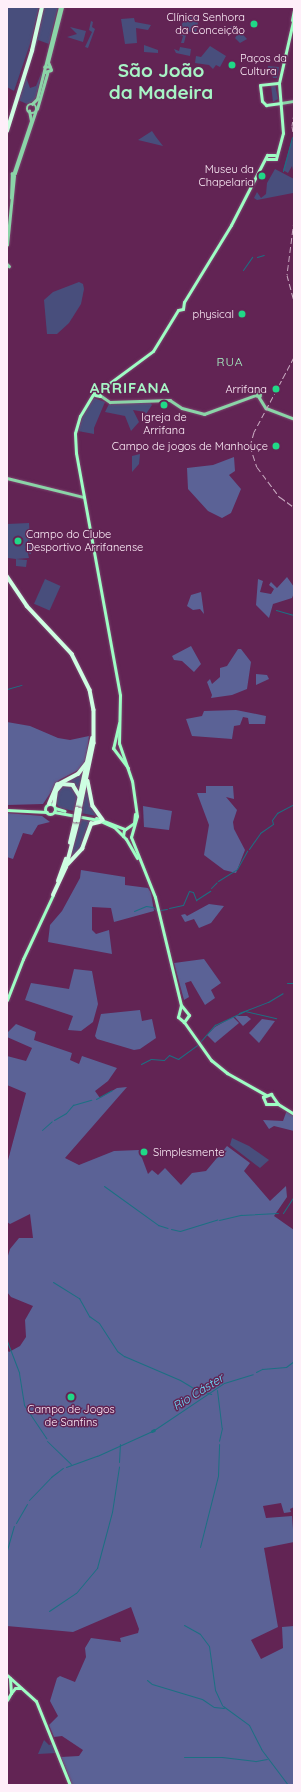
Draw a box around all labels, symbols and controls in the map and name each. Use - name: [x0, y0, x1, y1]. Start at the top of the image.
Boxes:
- place label: Clínica Senhora da Conceição: [166, 11, 245, 37]
- marker: Clínica Senhora da Conceição: [248, 18, 260, 30]
- place label: Paços da Cultura: [240, 52, 287, 78]
- district label: São João da Madeira: [109, 60, 213, 104]
- marker: Paços da Cultura: [227, 60, 237, 70]
- place label: Museu da Chapelaria: [199, 163, 254, 189]
- marker: Museu da Chapelaria: [257, 171, 267, 181]
- place label: physical: [193, 307, 234, 321]
- marker: physical: [237, 309, 247, 319]
- district label: RUA: [216, 355, 244, 369]
- district label: ARRIFANA: [90, 379, 170, 397]
- place label: Arrifana: [225, 382, 267, 396]
- marker: Arrifana: [270, 383, 282, 395]
- marker: Igreja de Arrifana: [159, 400, 169, 410]
- place label: Igreja de Arrifana: [141, 411, 187, 437]
- place label: Campo de jogos de Manhouçe: [112, 439, 268, 453]
- marker: Campo de jogos de Manhouçe: [271, 441, 281, 451]
- place label: Campo do Clube Desportivo Arrifanense: [26, 528, 143, 554]
- marker: Campo do Clube Desportivo Arrifanense: [13, 536, 23, 546]
- place label: Simplesmente: [153, 1145, 225, 1159]
- marker: Simplesmente: [138, 1146, 150, 1158]
- water label: Rio Cáster: [170, 1371, 226, 1413]
- marker: Campo de Jogos de Sanfins: [66, 1392, 76, 1402]
- place label: Campo de Jogos de Sanfins: [27, 1403, 115, 1429]

